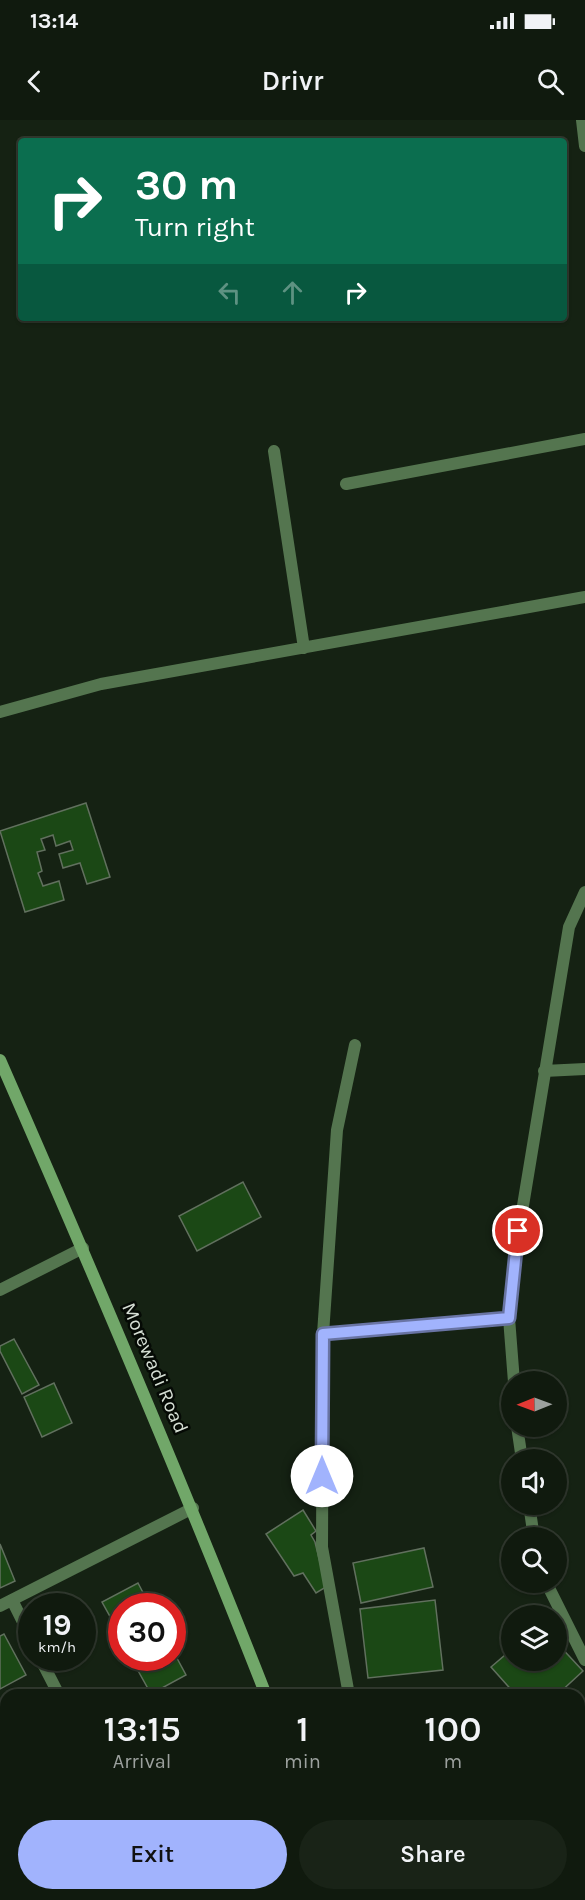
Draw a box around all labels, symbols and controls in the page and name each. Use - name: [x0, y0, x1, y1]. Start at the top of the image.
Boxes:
- text: 13:14: [30, 8, 78, 34]
- icon: back: [18, 65, 51, 98]
- text: Drivr: [262, 65, 323, 97]
- icon: search: [534, 65, 567, 98]
- text: 30 m: [135, 160, 238, 210]
- icon: right: [36, 162, 114, 240]
- text: Turn right: [135, 211, 255, 243]
- icon: left: [213, 276, 246, 309]
- icon: ahead: [276, 276, 309, 309]
- icon: right: [339, 276, 372, 309]
- pin: [492, 1205, 543, 1256]
- icon: arrive: [501, 1214, 534, 1247]
- street label: Morewadi Road: [117, 1299, 193, 1437]
- north arrow: [501, 1371, 567, 1437]
- map controls: [501, 1371, 567, 1671]
- position arrow: [290, 1444, 354, 1508]
- button: sound: [501, 1449, 567, 1515]
- button: search: [501, 1527, 567, 1593]
- speed limit sign: 30: [108, 1593, 186, 1671]
- button: layers: [501, 1605, 567, 1671]
- text: 19: [42, 1607, 71, 1643]
- text: km/h: [38, 1638, 76, 1656]
- text: 13:15: [103, 1708, 181, 1750]
- text: 1: [296, 1708, 309, 1750]
- text: 100: [424, 1708, 482, 1750]
- text: Arrival: [113, 1750, 171, 1773]
- text: min: [284, 1750, 321, 1773]
- text: m: [444, 1750, 462, 1773]
- button: Exit: [18, 1820, 287, 1889]
- button: Share: [299, 1820, 567, 1889]

